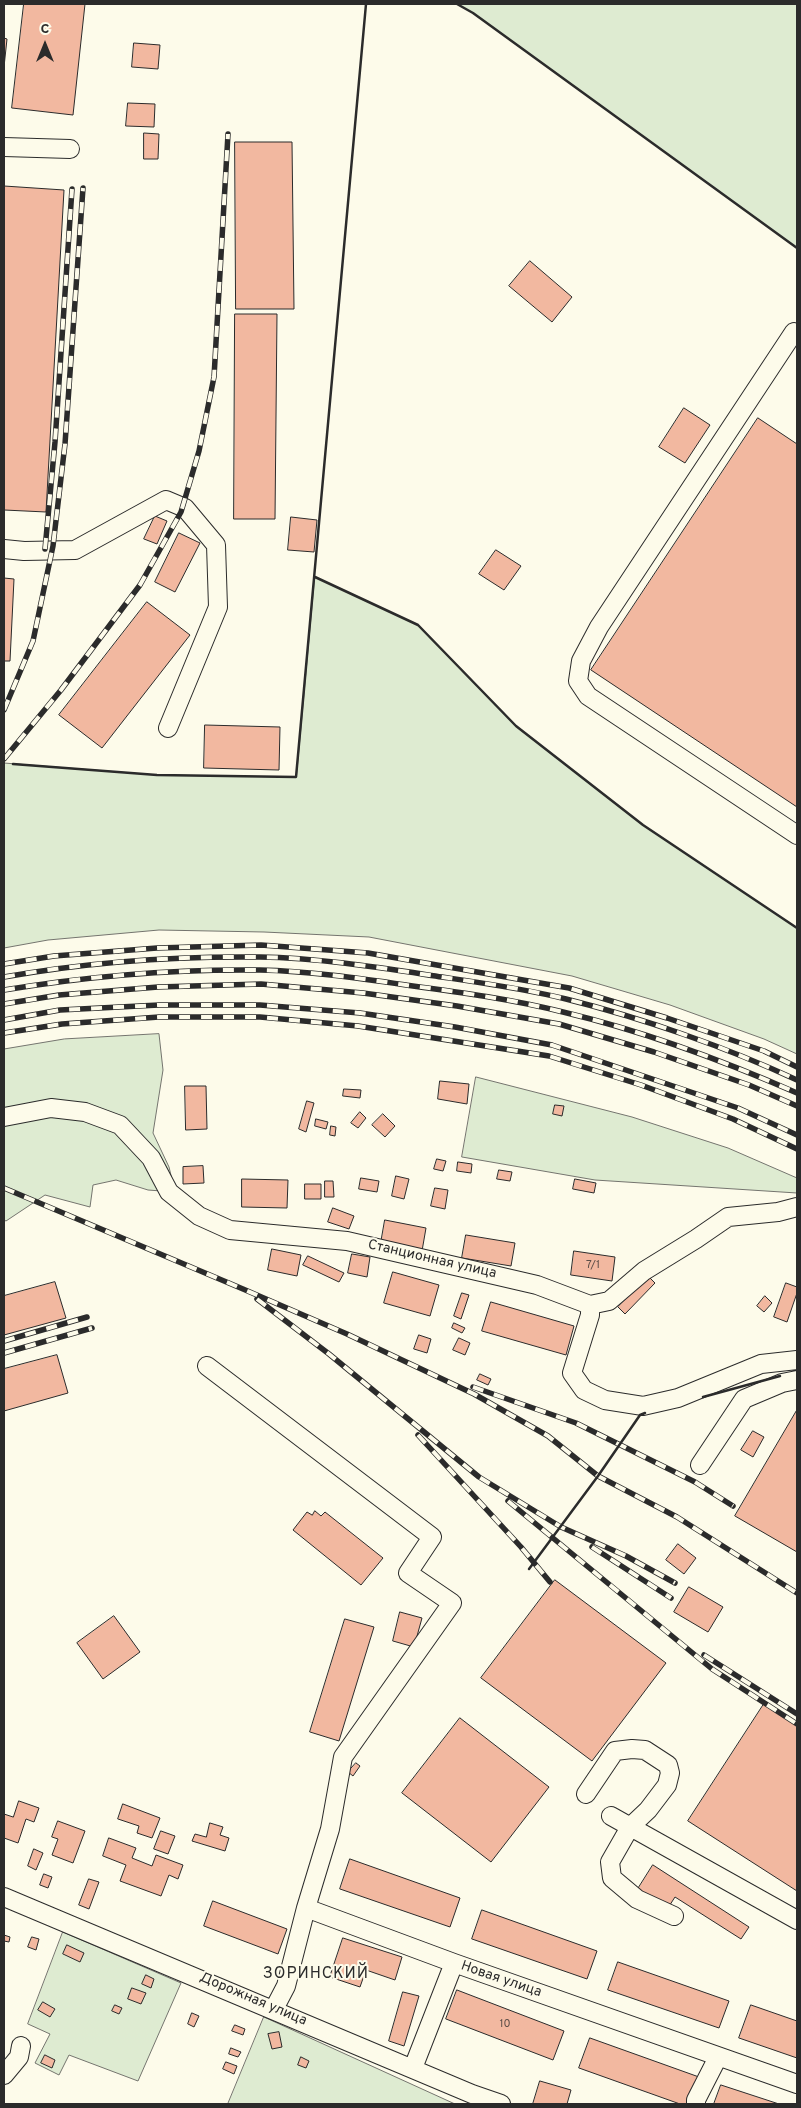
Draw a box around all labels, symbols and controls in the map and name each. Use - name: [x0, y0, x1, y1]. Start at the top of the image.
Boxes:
- north arrow: [20, 20, 70, 70]
- text: С: [41, 21, 49, 38]
- street label: Станционная улица: [366, 1237, 498, 1283]
- house number: 7/1: [586, 1259, 600, 1273]
- street label: Новая улица: [458, 1958, 544, 2002]
- district label: ЗОРИНСКИЙ: [262, 1965, 370, 1985]
- street label: Дорожная улица: [197, 1970, 309, 2030]
- house number: 10: [499, 2018, 511, 2032]

